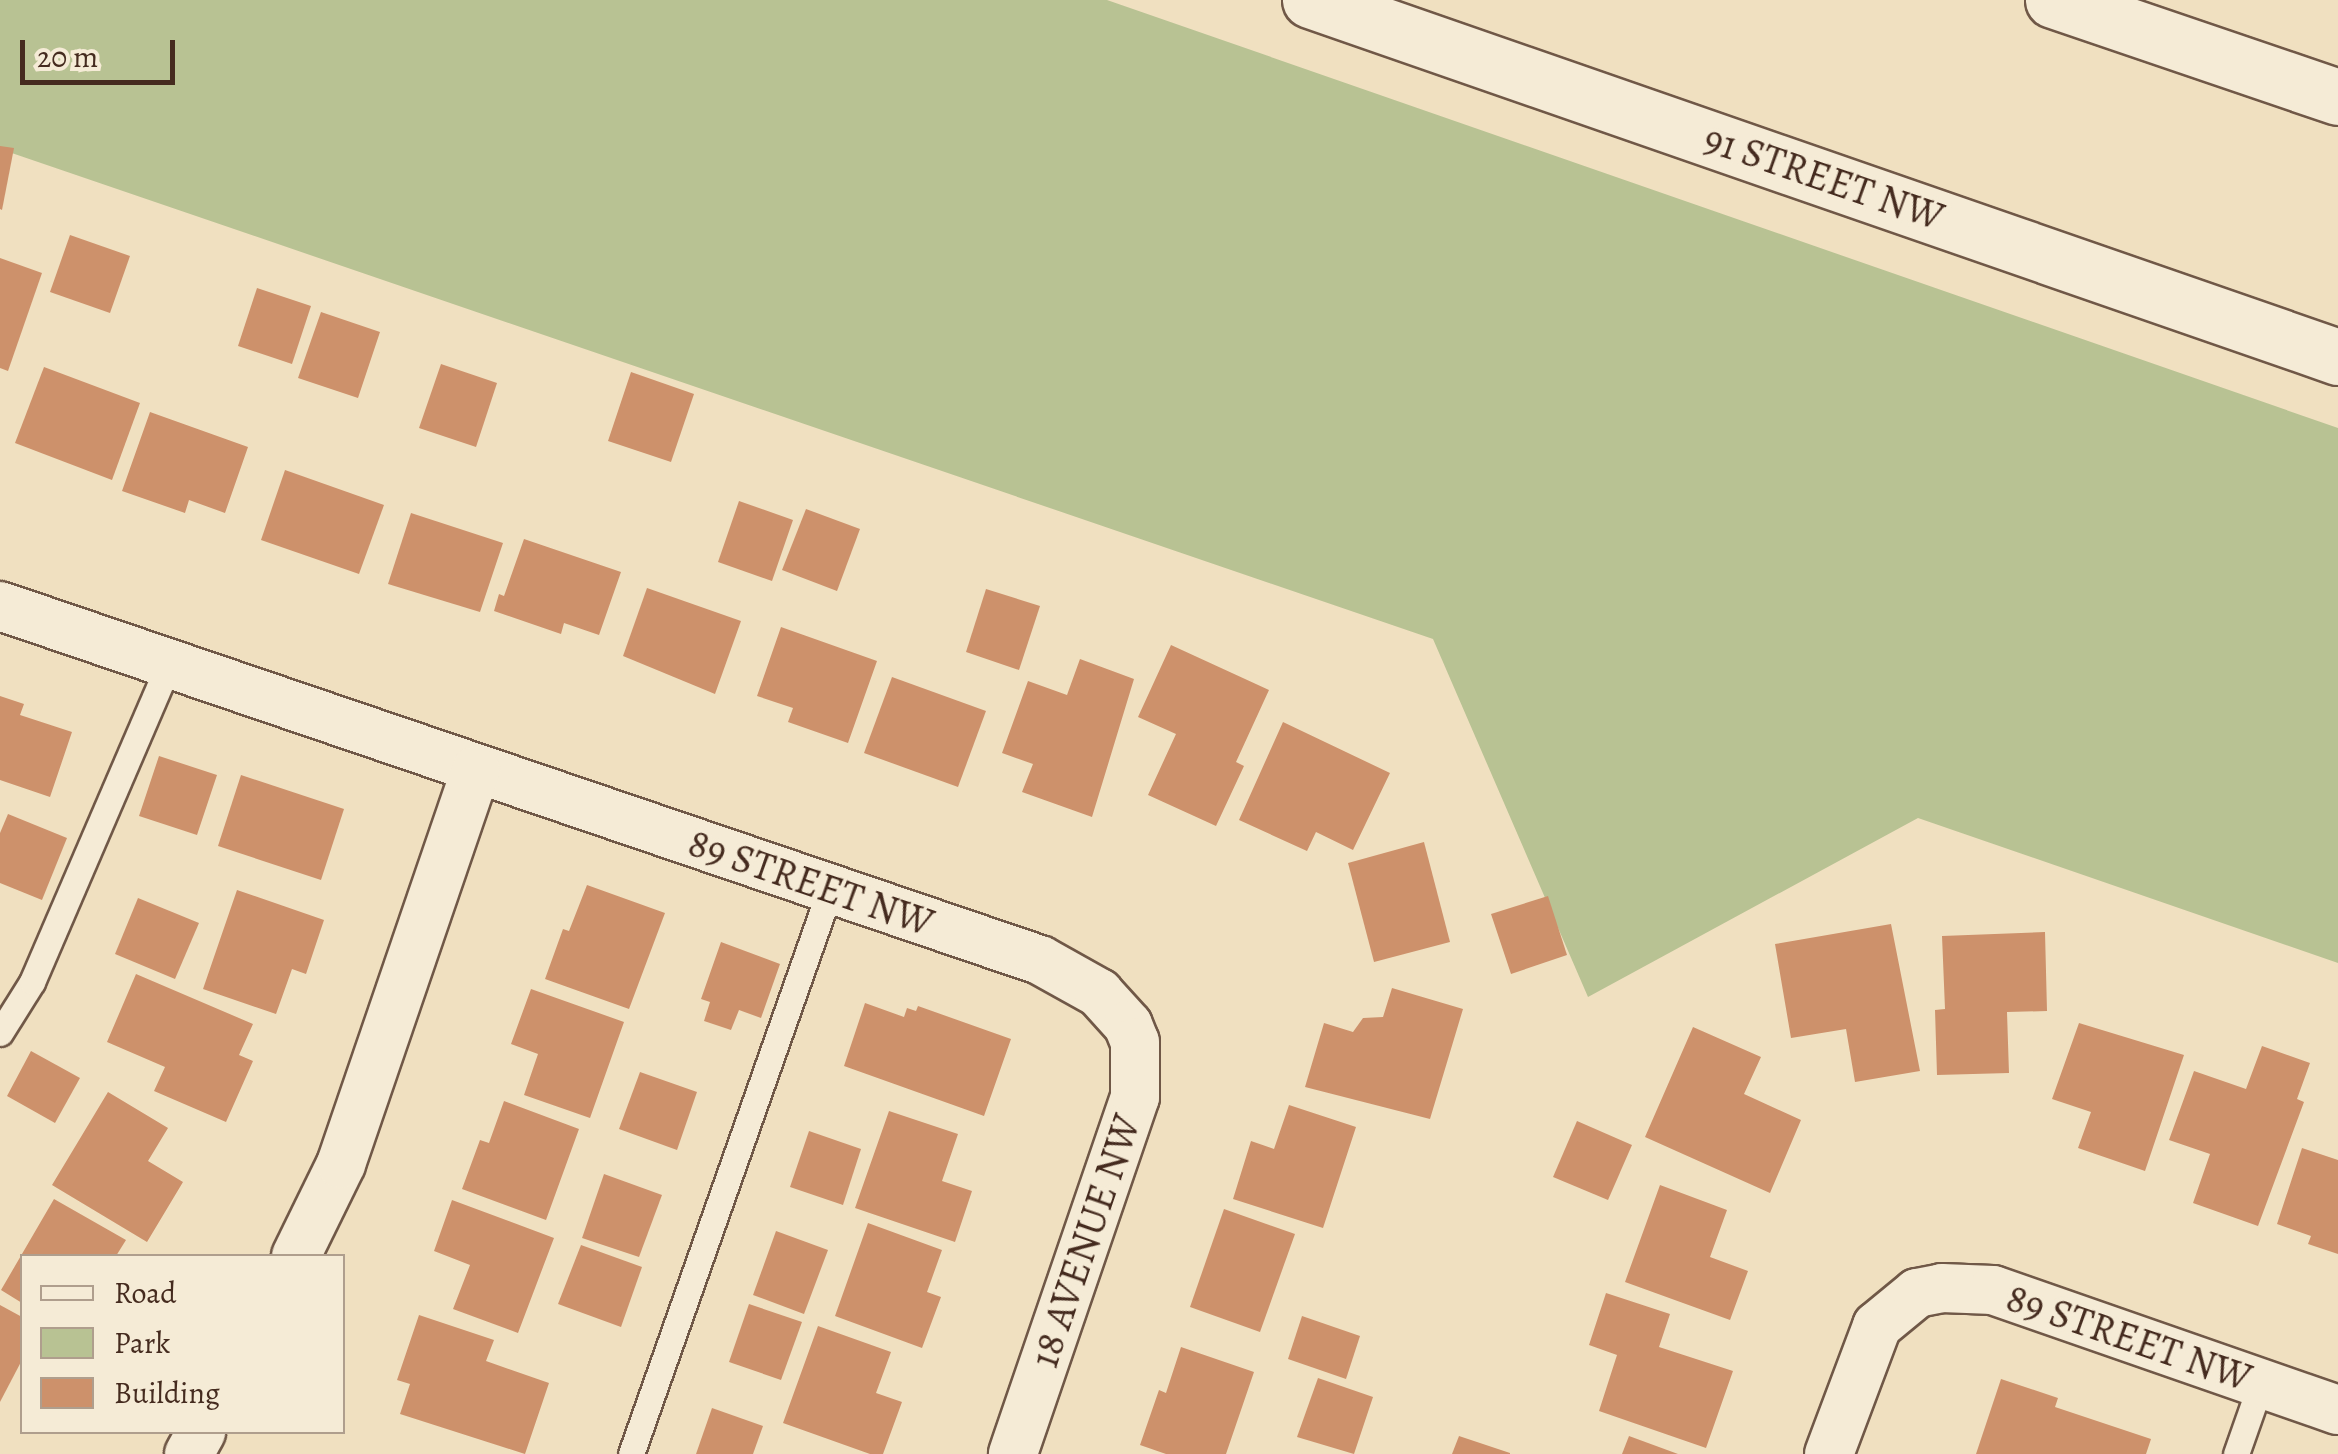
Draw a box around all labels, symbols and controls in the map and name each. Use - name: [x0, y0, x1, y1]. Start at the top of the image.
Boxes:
- scale bar: [25, 20, 180, 82]
- text: 20 m: [37, 37, 98, 77]
- street label: 91 STREET NW: [1698, 115, 1950, 241]
- street label: 89 STREET NW: [682, 819, 940, 947]
- street label: 18 AVENUE NW: [1020, 1108, 1152, 1374]
- legend: [20, 1254, 345, 1434]
- text: Road: [114, 1273, 176, 1313]
- street label: 89 STREET NW: [2000, 1274, 2258, 1402]
- text: Park: [114, 1323, 170, 1363]
- text: Building: [114, 1373, 220, 1413]

